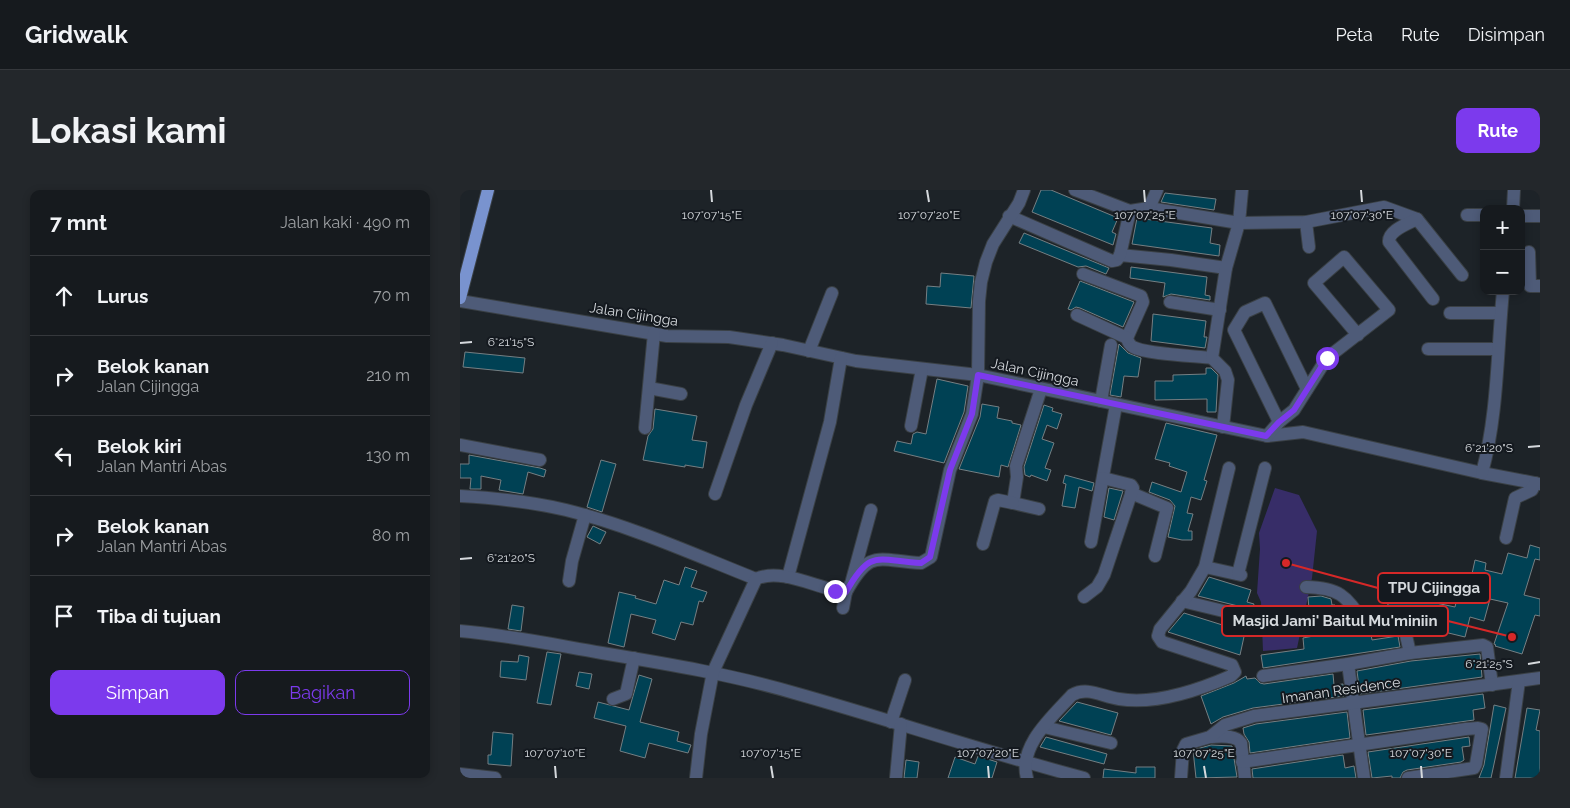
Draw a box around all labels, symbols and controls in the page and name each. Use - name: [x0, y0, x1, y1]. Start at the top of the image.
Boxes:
- text: Gridwalk: [25, 20, 128, 49]
- text: Peta: [1336, 24, 1373, 45]
- text: Rute: [1401, 24, 1440, 45]
- text: Disimpan: [1468, 24, 1545, 45]
- button: Rute: [1456, 108, 1540, 153]
- text: Lokasi kami: [30, 110, 227, 151]
- map controls: [1480, 205, 1525, 295]
- button: +: [1480, 205, 1525, 250]
- text: 107°07'15"E: [682, 208, 742, 222]
- text: 107°07'20"E: [898, 208, 960, 222]
- text: 107°07'25"E: [1114, 208, 1176, 222]
- text: 107°07'30"E: [1331, 208, 1393, 222]
- text: 7 mnt: [50, 210, 107, 235]
- text: Jalan kaki · 490 m: [280, 213, 410, 232]
- button: −: [1480, 250, 1525, 295]
- icon: ahead: [50, 282, 78, 310]
- text: Lurus: [97, 285, 148, 307]
- text: 70 m: [373, 286, 410, 305]
- street label: Jalan Cijingga: [589, 299, 679, 329]
- text: 6°21'15"S: [488, 335, 534, 349]
- route start: [1316, 347, 1339, 370]
- text: Belok kanan: [97, 355, 209, 377]
- street label: Jalan Cijingga: [990, 355, 1080, 389]
- icon: right: [50, 362, 78, 390]
- text: 210 m: [366, 366, 410, 385]
- text: Jalan Cijingga: [97, 377, 199, 396]
- text: Belok kiri: [97, 435, 182, 457]
- text: 6°21'20"S: [1465, 441, 1513, 455]
- icon: left: [50, 442, 78, 470]
- text: 130 m: [366, 446, 410, 465]
- text: Jalan Mantri Abas: [97, 457, 227, 476]
- text: Belok kanan: [97, 515, 209, 537]
- icon: right: [50, 522, 78, 550]
- text: 80 m: [372, 526, 410, 545]
- text: Jalan Mantri Abas: [97, 537, 227, 556]
- text: 6°21'20"S: [487, 551, 535, 565]
- callout: TPU Cijingga: [1378, 573, 1490, 603]
- text: TPU Cijingga: [1388, 579, 1480, 597]
- route end: [824, 580, 847, 603]
- icon: arrive: [50, 602, 78, 630]
- text: Tiba di tujuan: [97, 605, 221, 627]
- callout: Masjid Jami' Baitul Mu'miniin: [1222, 606, 1448, 636]
- text: Masjid Jami' Baitul Mu'miniin: [1233, 612, 1437, 630]
- text: 6°21'25"S: [1465, 657, 1513, 671]
- button: Simpan: [50, 670, 225, 715]
- button: Bagikan: [235, 670, 410, 715]
- street label: Imanan Residence: [1281, 674, 1401, 706]
- text: 107°07'10"E: [524, 746, 586, 760]
- text: 107°07'15"E: [741, 746, 801, 760]
- text: 107°07'20"E: [957, 746, 1019, 760]
- text: 107°07'25"E: [1173, 746, 1235, 760]
- text: 107°07'30"E: [1390, 746, 1452, 760]

